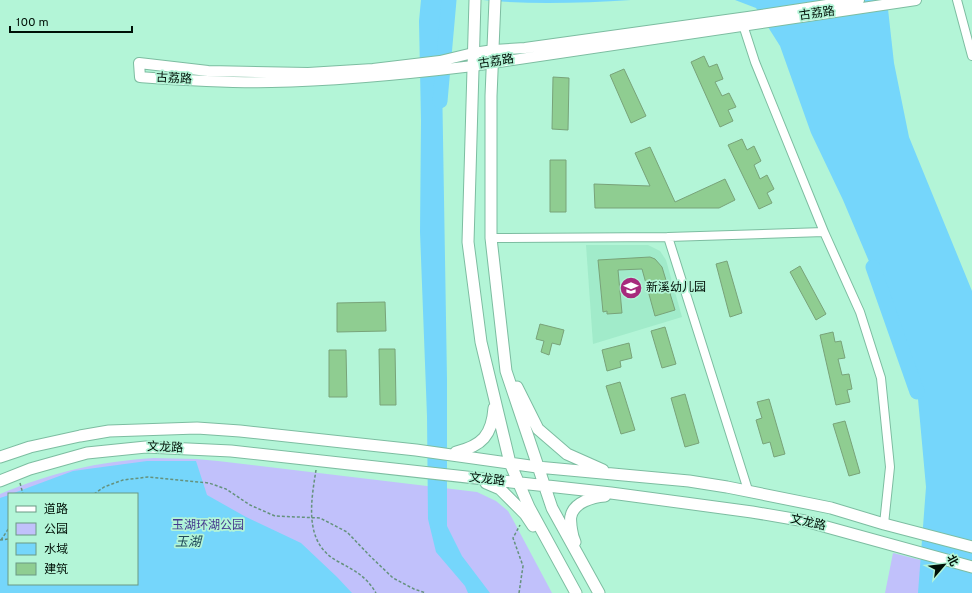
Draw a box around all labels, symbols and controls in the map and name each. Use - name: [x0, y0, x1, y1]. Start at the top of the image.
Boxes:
- street label: 古荔路: [798, 4, 836, 24]
- scale bar: [10, 8, 132, 34]
- text: 100 m: [16, 15, 49, 31]
- street label: 古荔路: [477, 51, 515, 73]
- street label: 古荔路: [156, 70, 192, 88]
- school or university icon: 新溪幼儿园: [618, 275, 644, 301]
- place label: 新溪幼儿园: [646, 280, 706, 296]
- street label: 文龙路: [147, 439, 183, 457]
- street label: 文龙路: [468, 470, 506, 490]
- legend: [8, 493, 138, 585]
- text: 道路: [44, 502, 68, 518]
- street label: 文龙路: [789, 511, 827, 535]
- park label: 玉湖环湖公园: [172, 518, 244, 534]
- text: 公园: [44, 522, 68, 538]
- water label: 玉湖: [175, 535, 203, 551]
- text: 水域: [44, 542, 68, 558]
- north arrow: [924, 545, 964, 585]
- text: 北: [943, 553, 961, 569]
- text: 建筑: [44, 562, 68, 578]

